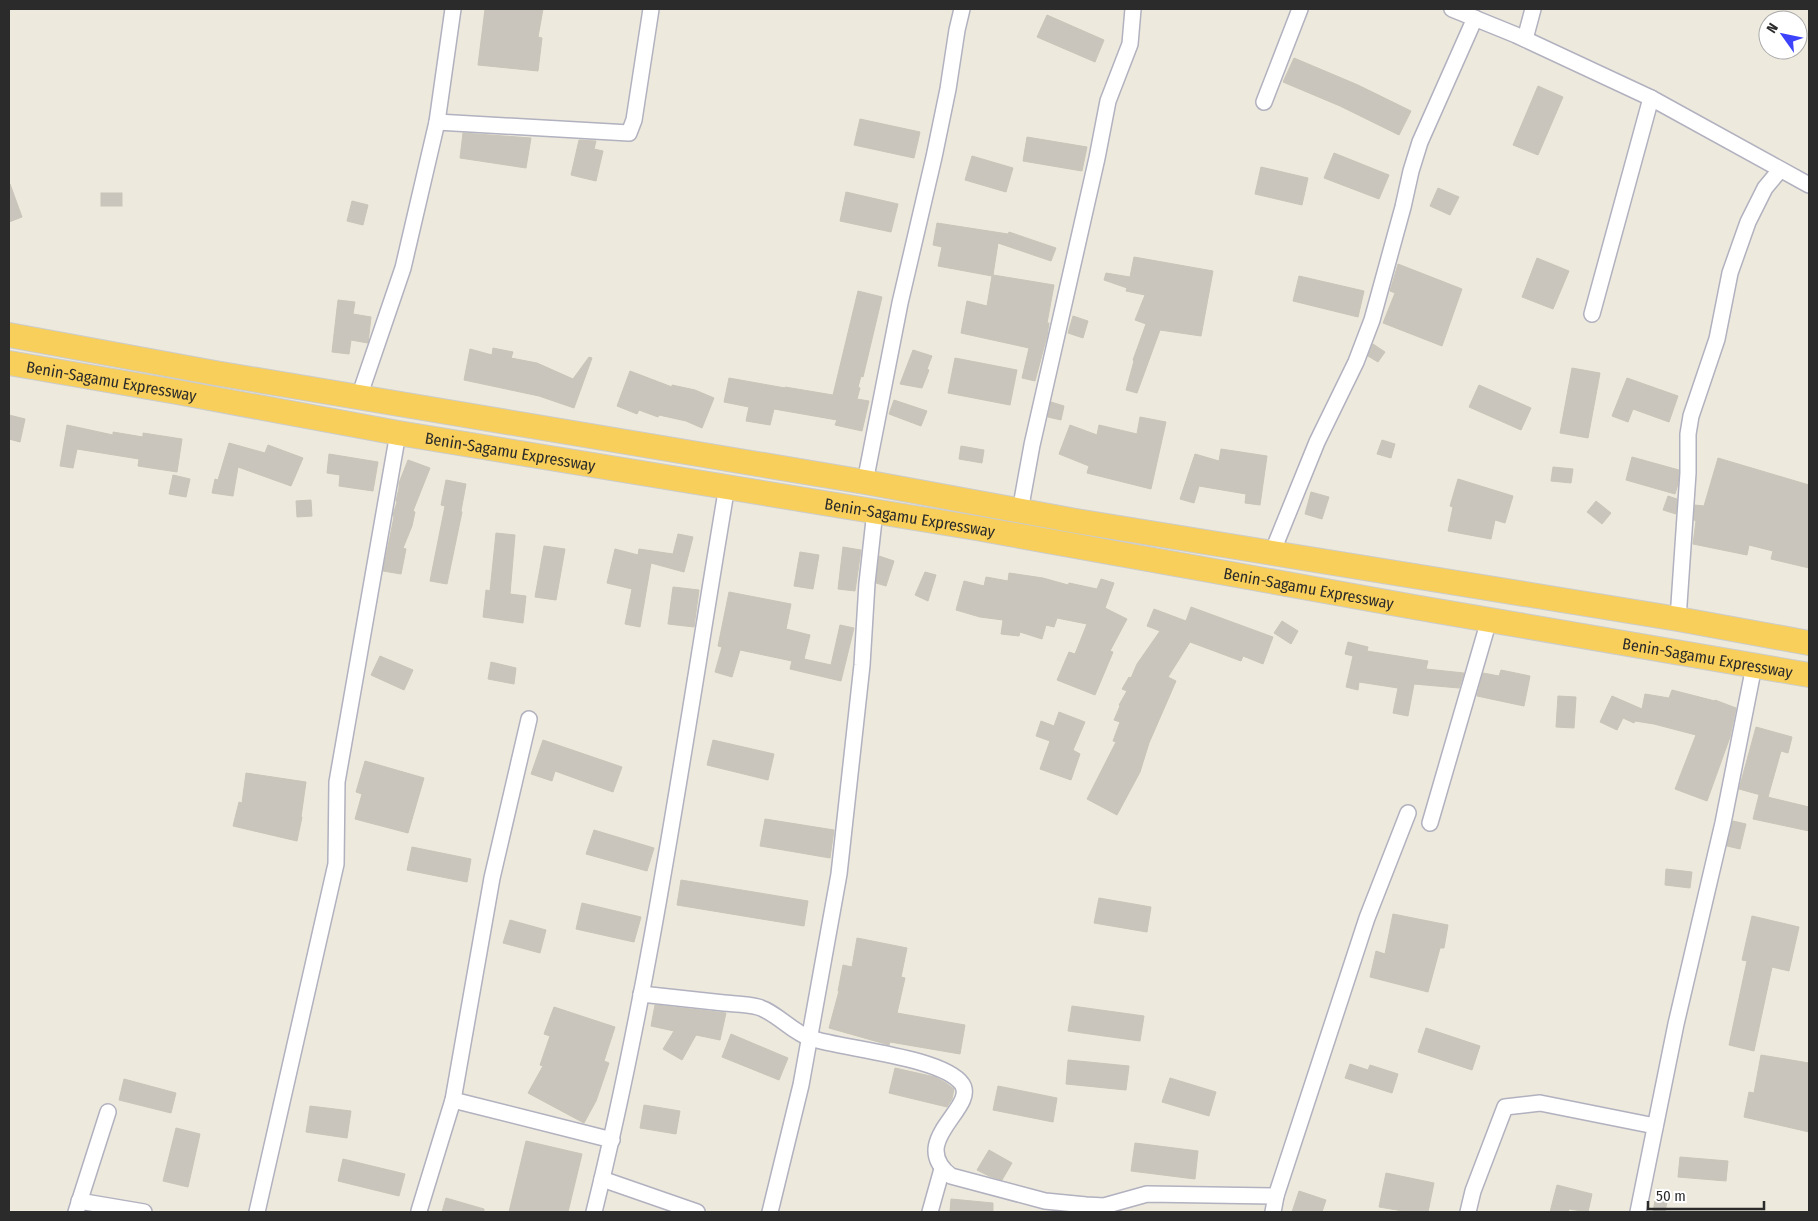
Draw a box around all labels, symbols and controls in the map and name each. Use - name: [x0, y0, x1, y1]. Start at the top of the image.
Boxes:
- north arrow: [1758, 10, 1808, 60]
- text: N: [1763, 20, 1782, 36]
- street label: Benin-Sagamu Expressway: [25, 357, 199, 405]
- street label: Benin-Sagamu Expressway: [424, 428, 598, 475]
- street label: Benin-Sagamu Expressway: [823, 494, 997, 541]
- street label: Benin-Sagamu Expressway: [1222, 563, 1396, 613]
- street label: Benin-Sagamu Expressway: [1621, 634, 1795, 682]
- scale bar: [1648, 1178, 1764, 1210]
- text: 50 m: [1656, 1187, 1686, 1205]

